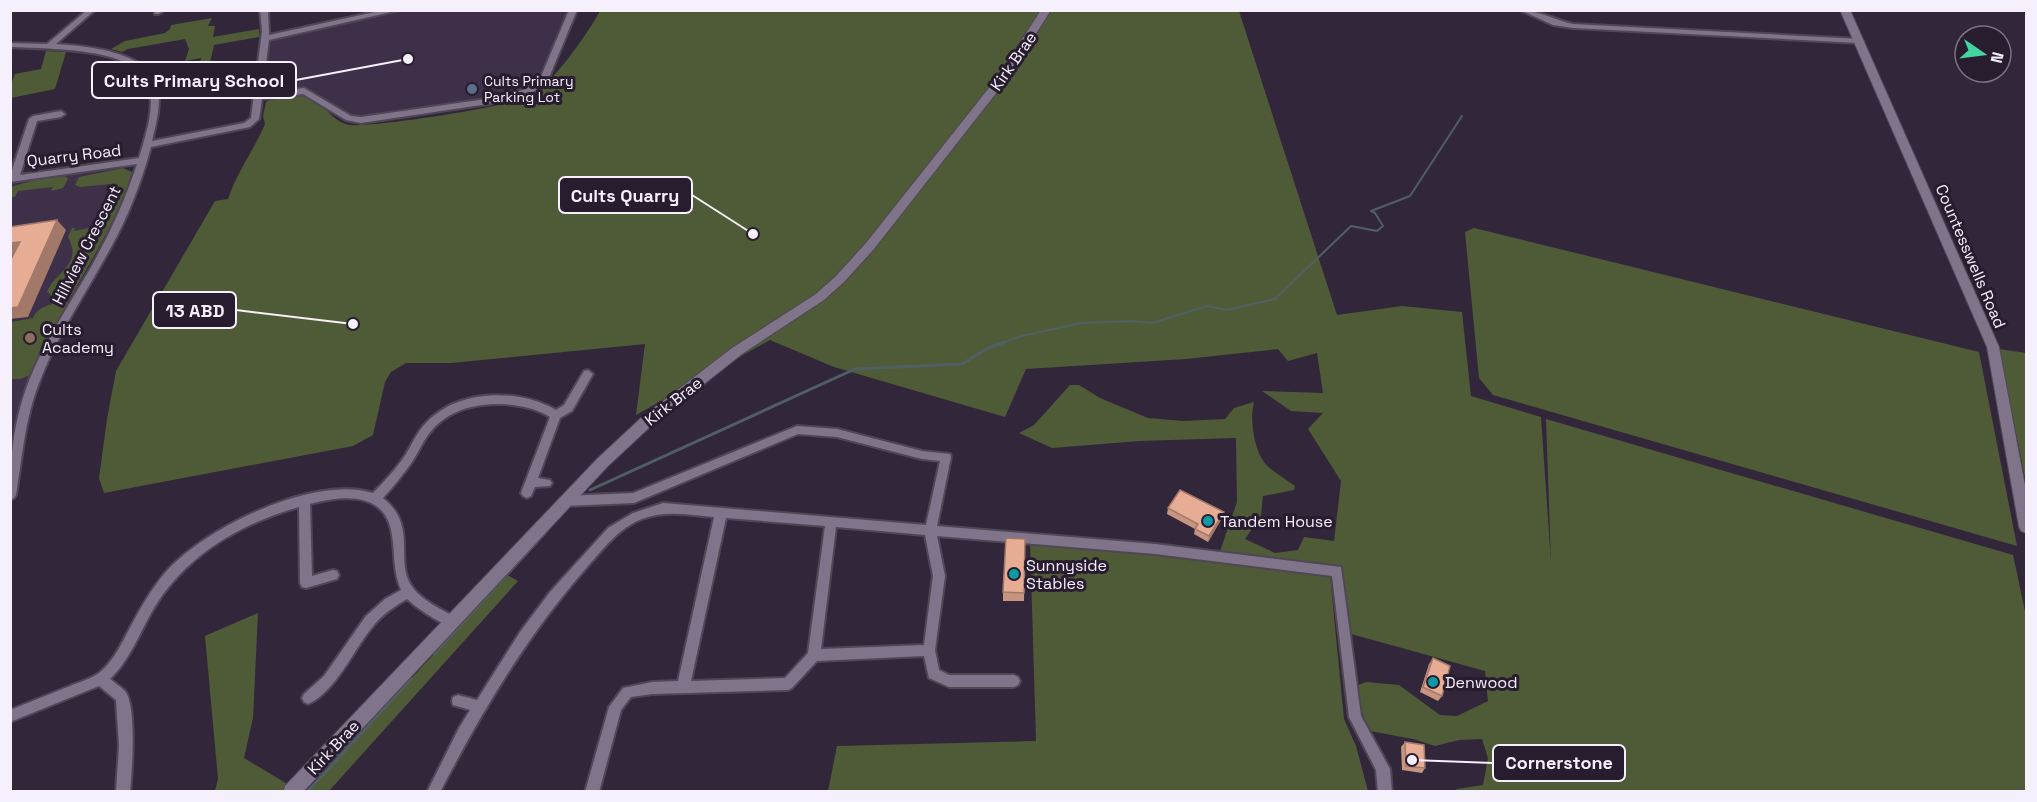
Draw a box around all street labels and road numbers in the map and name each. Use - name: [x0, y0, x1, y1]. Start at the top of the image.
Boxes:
- street label: Kirk Brae: [986, 28, 1041, 95]
- street label: Quarry Road: [26, 139, 122, 172]
- street label: Countesswells Road: [1931, 181, 2010, 331]
- street label: Hillview Crescent: [47, 182, 126, 308]
- street label: Kirk Brae: [640, 372, 706, 430]
- street label: Kirk Brae: [303, 716, 364, 779]

